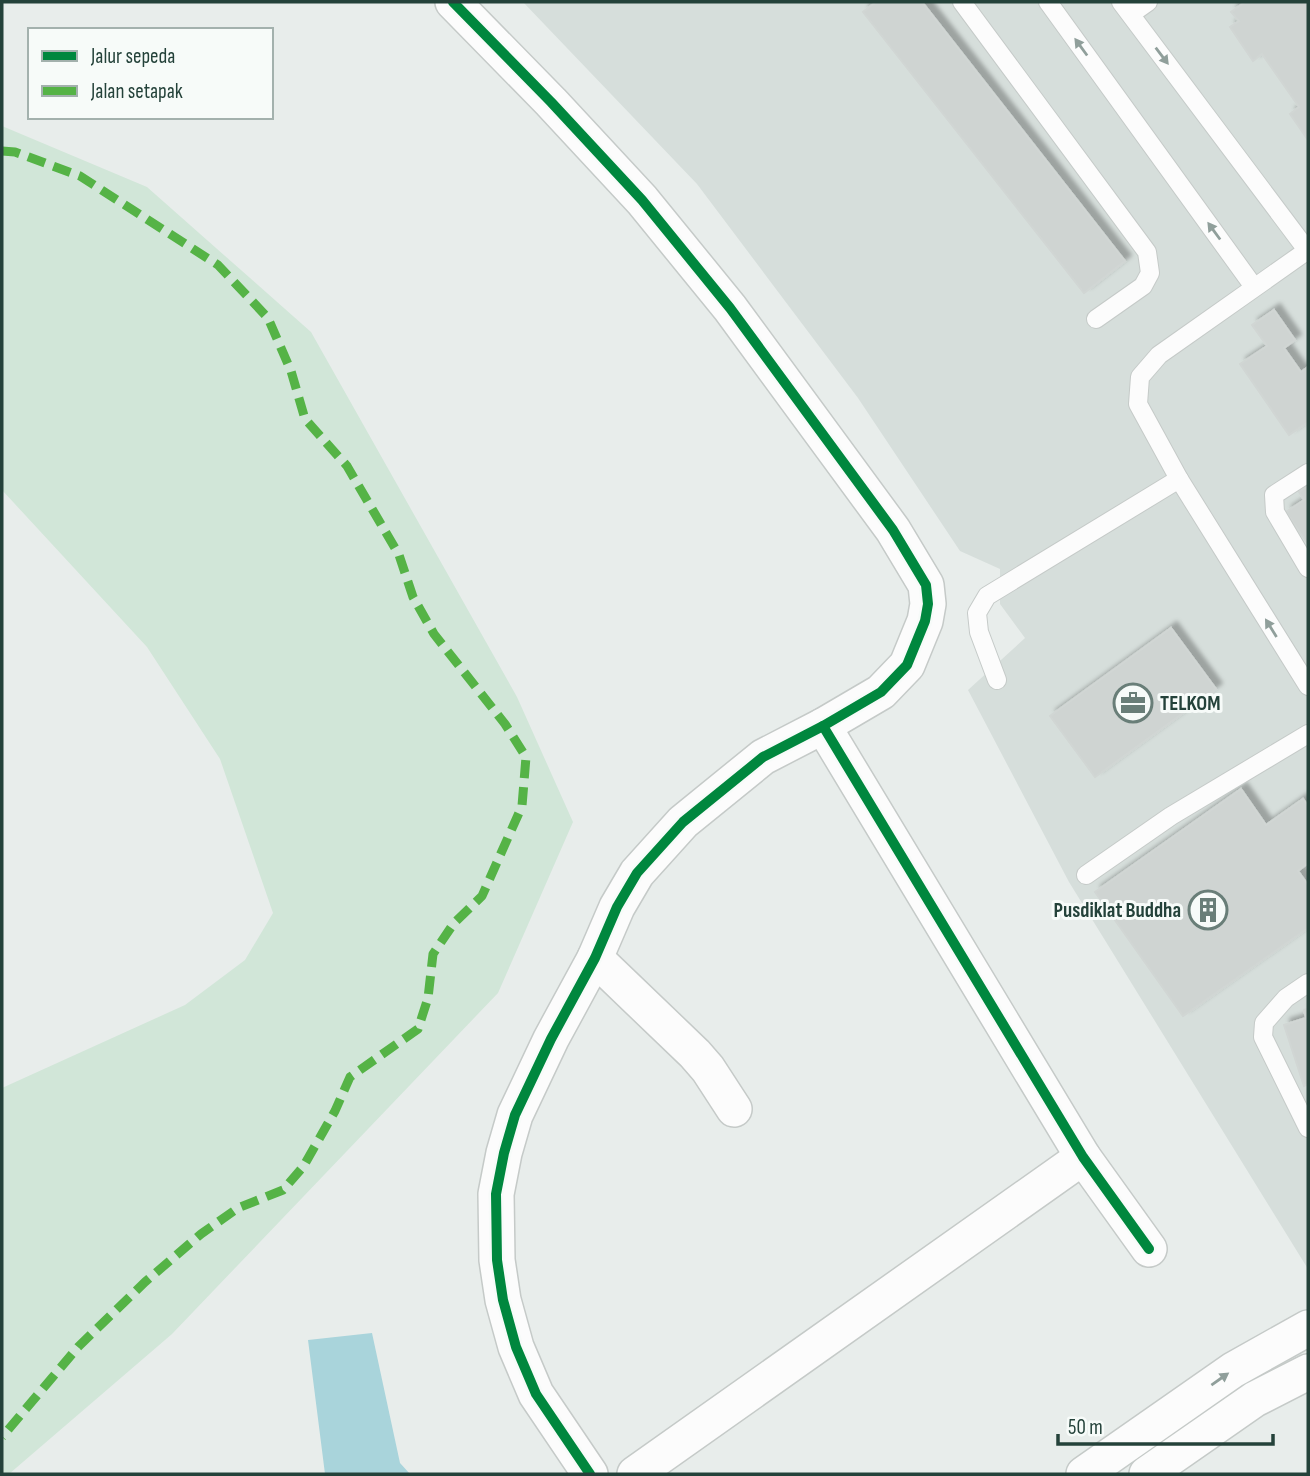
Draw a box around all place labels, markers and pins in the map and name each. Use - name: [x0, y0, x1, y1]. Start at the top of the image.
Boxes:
- office icon: TELKOM: [1112, 682, 1154, 724]
- place label: TELKOM: [1160, 691, 1221, 716]
- building icon: Pusdiklat Buddha: [1187, 889, 1229, 931]
- place label: Pusdiklat Buddha: [1054, 898, 1181, 923]

